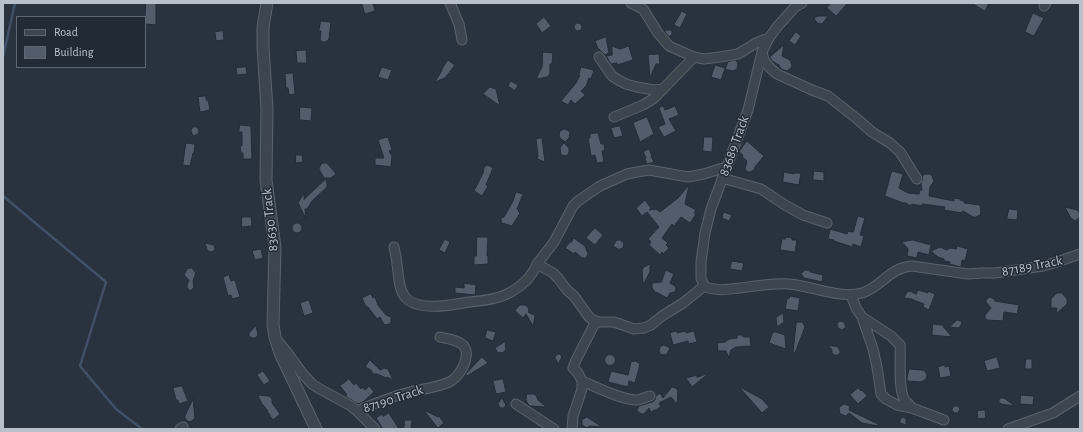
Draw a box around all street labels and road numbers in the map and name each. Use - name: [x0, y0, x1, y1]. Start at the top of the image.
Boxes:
- street label: 83689 Track: [715, 113, 753, 179]
- street label: 83630 Track: [258, 188, 282, 252]
- street label: 87189 Track: [1000, 252, 1064, 280]
- street label: 87190 Track: [361, 381, 425, 417]

